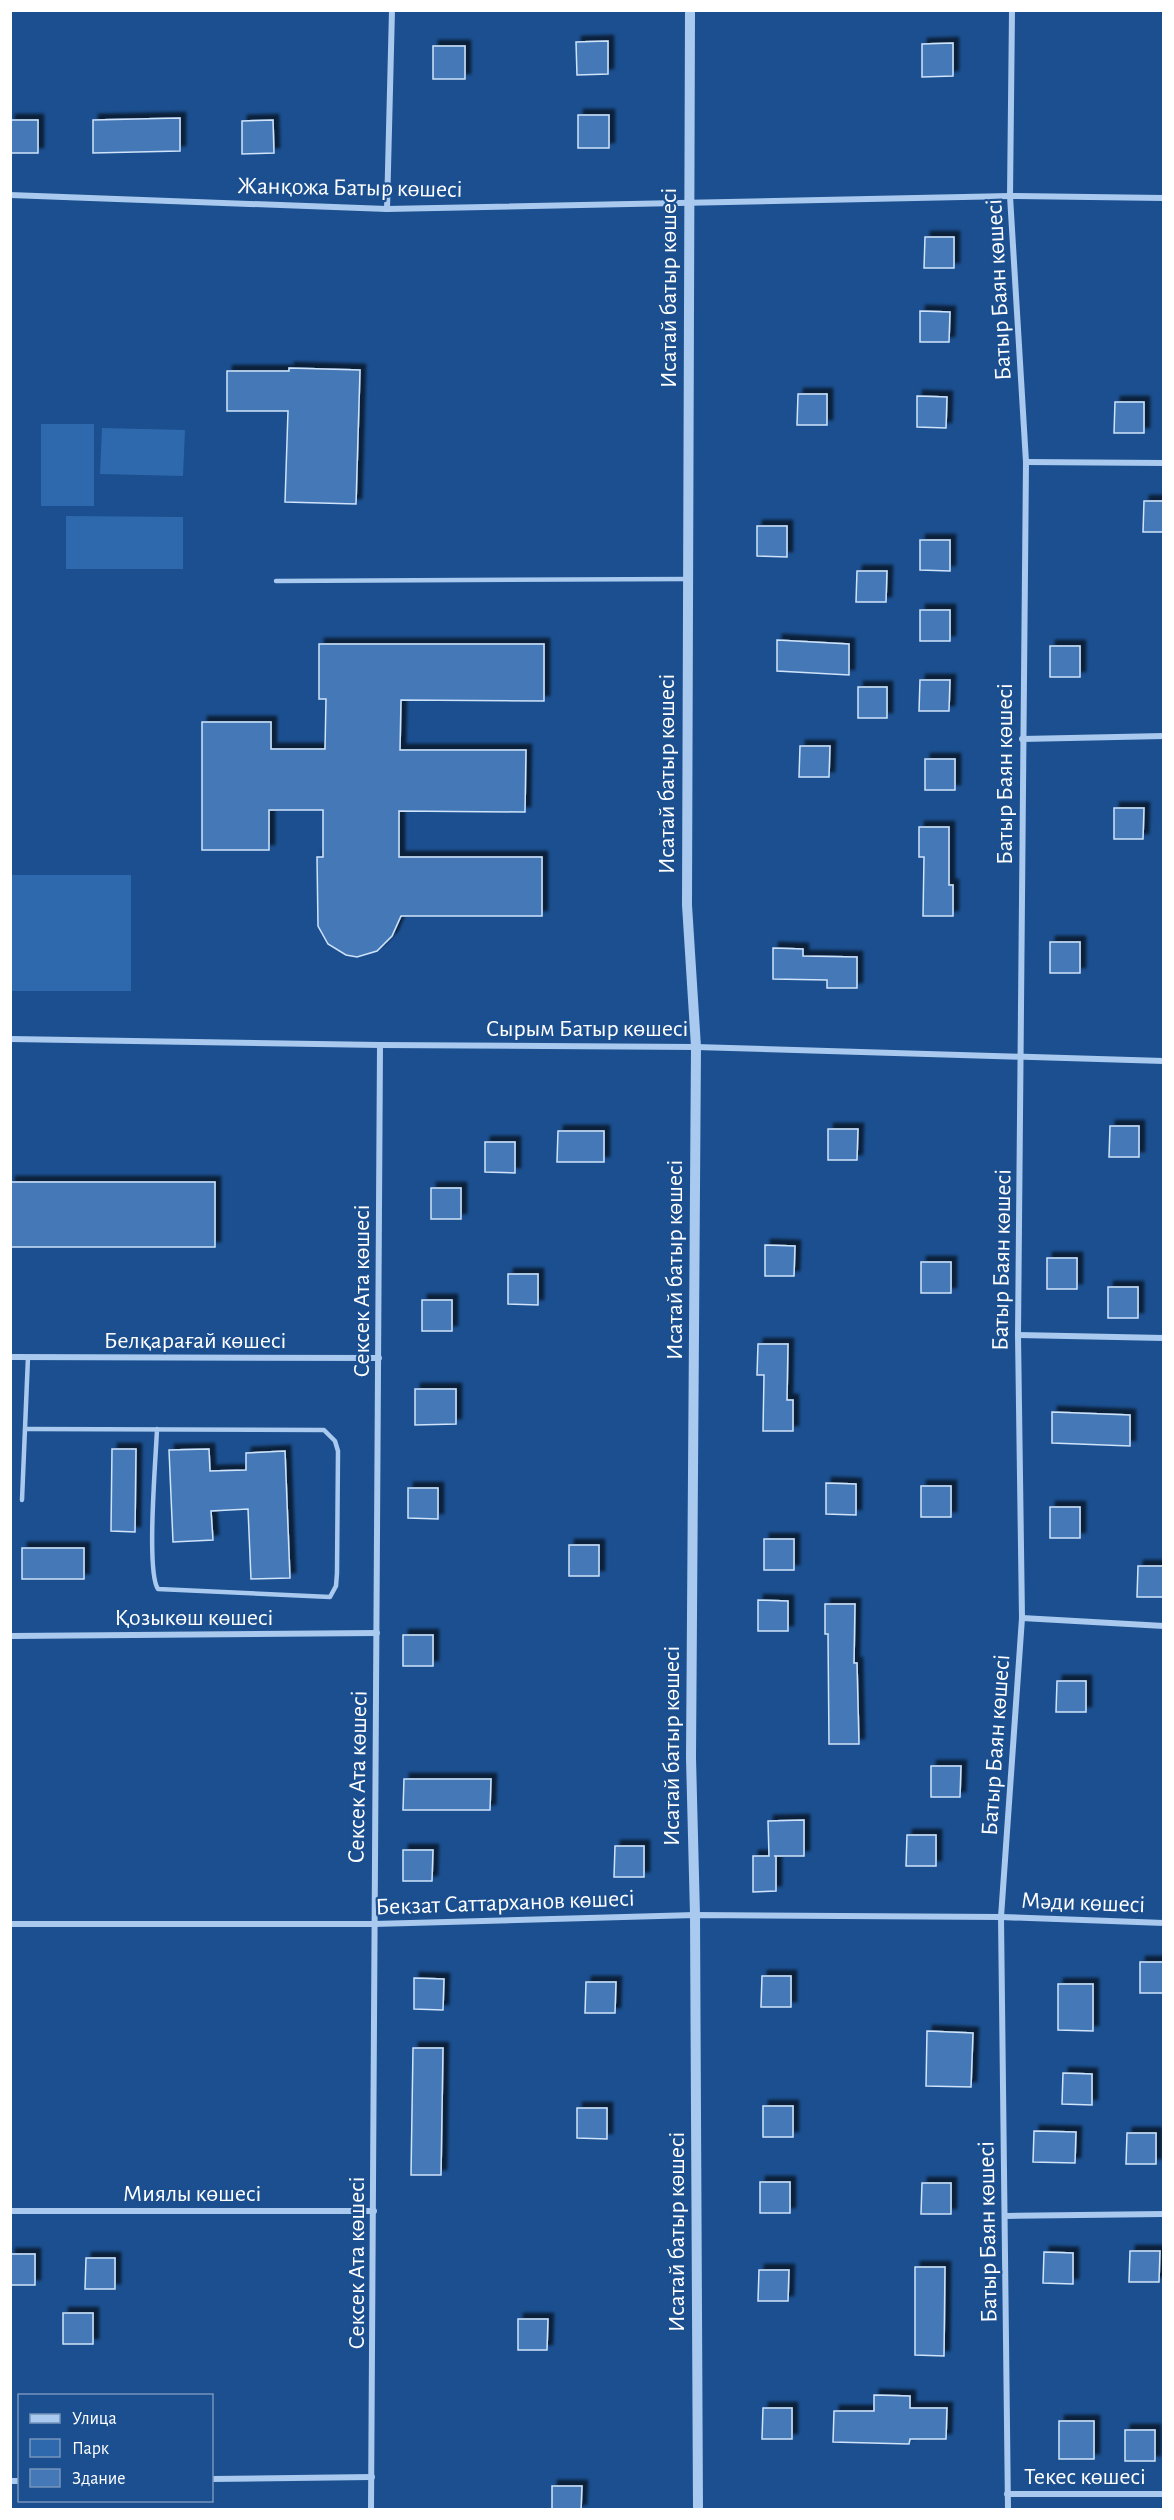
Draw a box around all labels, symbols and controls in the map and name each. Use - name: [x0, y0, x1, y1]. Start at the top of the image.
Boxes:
- street label: Жанқожа Батыр көшесі: [237, 174, 463, 202]
- street label: Исатай батыр көшесі: [657, 188, 681, 388]
- street label: Батыр Баян көшесі: [982, 199, 1016, 381]
- street label: Исатай батыр көшесі: [655, 674, 679, 874]
- street label: Батыр Баян көшесі: [993, 683, 1017, 865]
- street label: Сырым Батыр көшесі: [486, 1017, 688, 1041]
- street label: Исатай батыр көшесі: [663, 1160, 687, 1360]
- street label: Батыр Баян көшесі: [988, 1169, 1016, 1351]
- street label: Сексек Ата көшесі: [350, 1205, 374, 1377]
- street label: Белқарағай көшесі: [104, 1329, 286, 1353]
- street label: Қозыкөш көшесі: [115, 1606, 273, 1630]
- street label: Исатай батыр көшесі: [660, 1646, 684, 1846]
- street label: Батыр Баян көшесі: [978, 1654, 1014, 1837]
- street label: Сексек Ата көшесі: [344, 1690, 372, 1864]
- street label: Бекзат Саттарханов көшесі: [375, 1886, 635, 1920]
- street label: Мәди көшесі: [1021, 1889, 1145, 1917]
- street label: Исатай батыр көшесі: [665, 2132, 689, 2332]
- street label: Батыр Баян көшесі: [974, 2141, 1002, 2323]
- street label: Сексек Ата көшесі: [345, 2177, 369, 2349]
- street label: Миялы көшесі: [123, 2182, 261, 2206]
- legend: [18, 2394, 213, 2502]
- text: Улица: [72, 2410, 117, 2428]
- text: Парк: [72, 2440, 110, 2458]
- street label: Текес көшесі: [1024, 2465, 1146, 2489]
- text: Здание: [72, 2470, 126, 2488]

